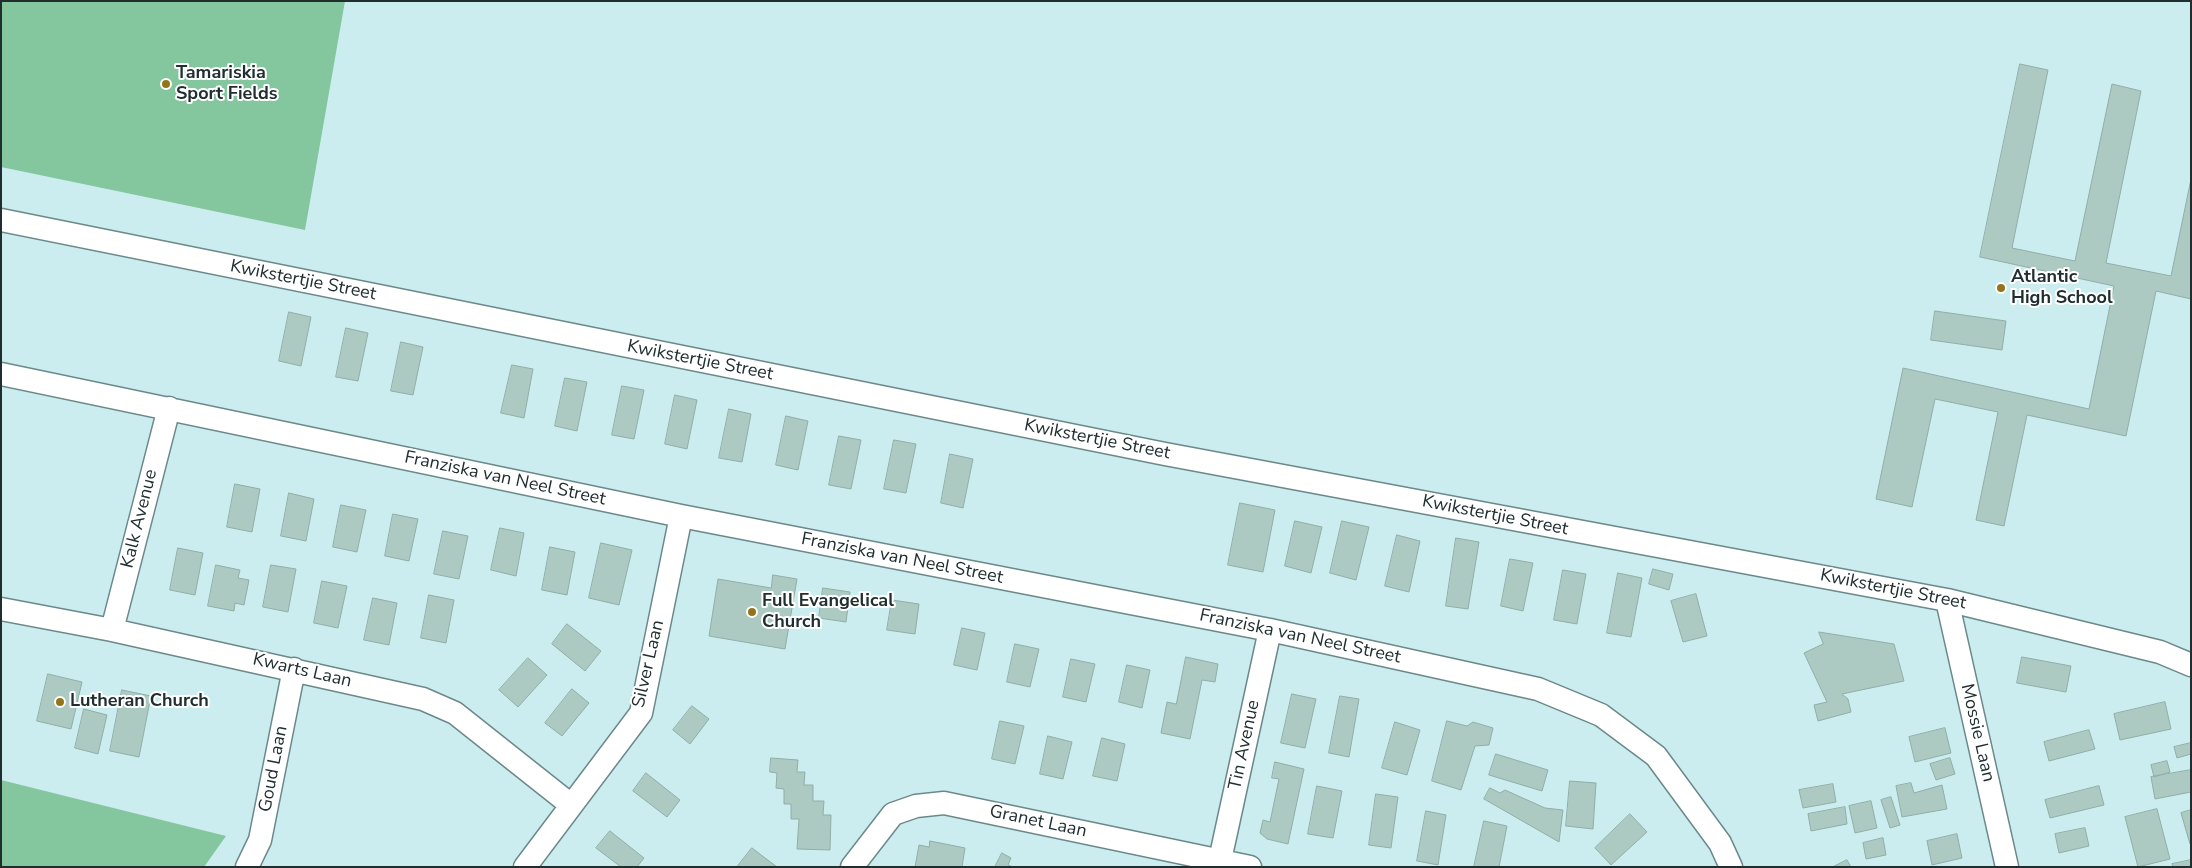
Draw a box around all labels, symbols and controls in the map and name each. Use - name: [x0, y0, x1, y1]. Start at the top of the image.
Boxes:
- place label: Tamariskia Sport Fields: [176, 63, 278, 106]
- marker: Tamariskia Sport Fields: [160, 78, 172, 90]
- street label: Kwikstertjie Street: [228, 256, 378, 306]
- place label: Atlantic High School: [2011, 267, 2113, 310]
- marker: Atlantic High School: [1995, 282, 2007, 294]
- street label: Kwikstertjie Street: [625, 336, 775, 386]
- street label: Kwikstertjie Street: [1022, 415, 1172, 465]
- street label: Franziska van Neel Street: [402, 447, 608, 511]
- street label: Kalk Avenue: [117, 467, 163, 571]
- street label: Kwikstertjie Street: [1420, 491, 1570, 541]
- street label: Franziska van Neel Street: [799, 529, 1005, 589]
- street label: Kwikstertjie Street: [1818, 565, 1968, 615]
- place label: Full Evangelical Church: [762, 591, 894, 634]
- street label: Franziska van Neel Street: [1197, 605, 1403, 669]
- marker: Full Evangelical Church: [746, 606, 758, 618]
- street label: Silver Laan: [628, 618, 670, 710]
- street label: Kwarts Laan: [250, 649, 354, 693]
- street label: Mossie Laan: [1955, 682, 1999, 784]
- place label: Lutheran Church: [70, 691, 209, 713]
- marker: Lutheran Church: [54, 696, 66, 708]
- street label: Tin Avenue: [1225, 698, 1265, 792]
- street label: Goud Laan: [255, 724, 293, 814]
- street label: Granet Laan: [987, 801, 1089, 843]

